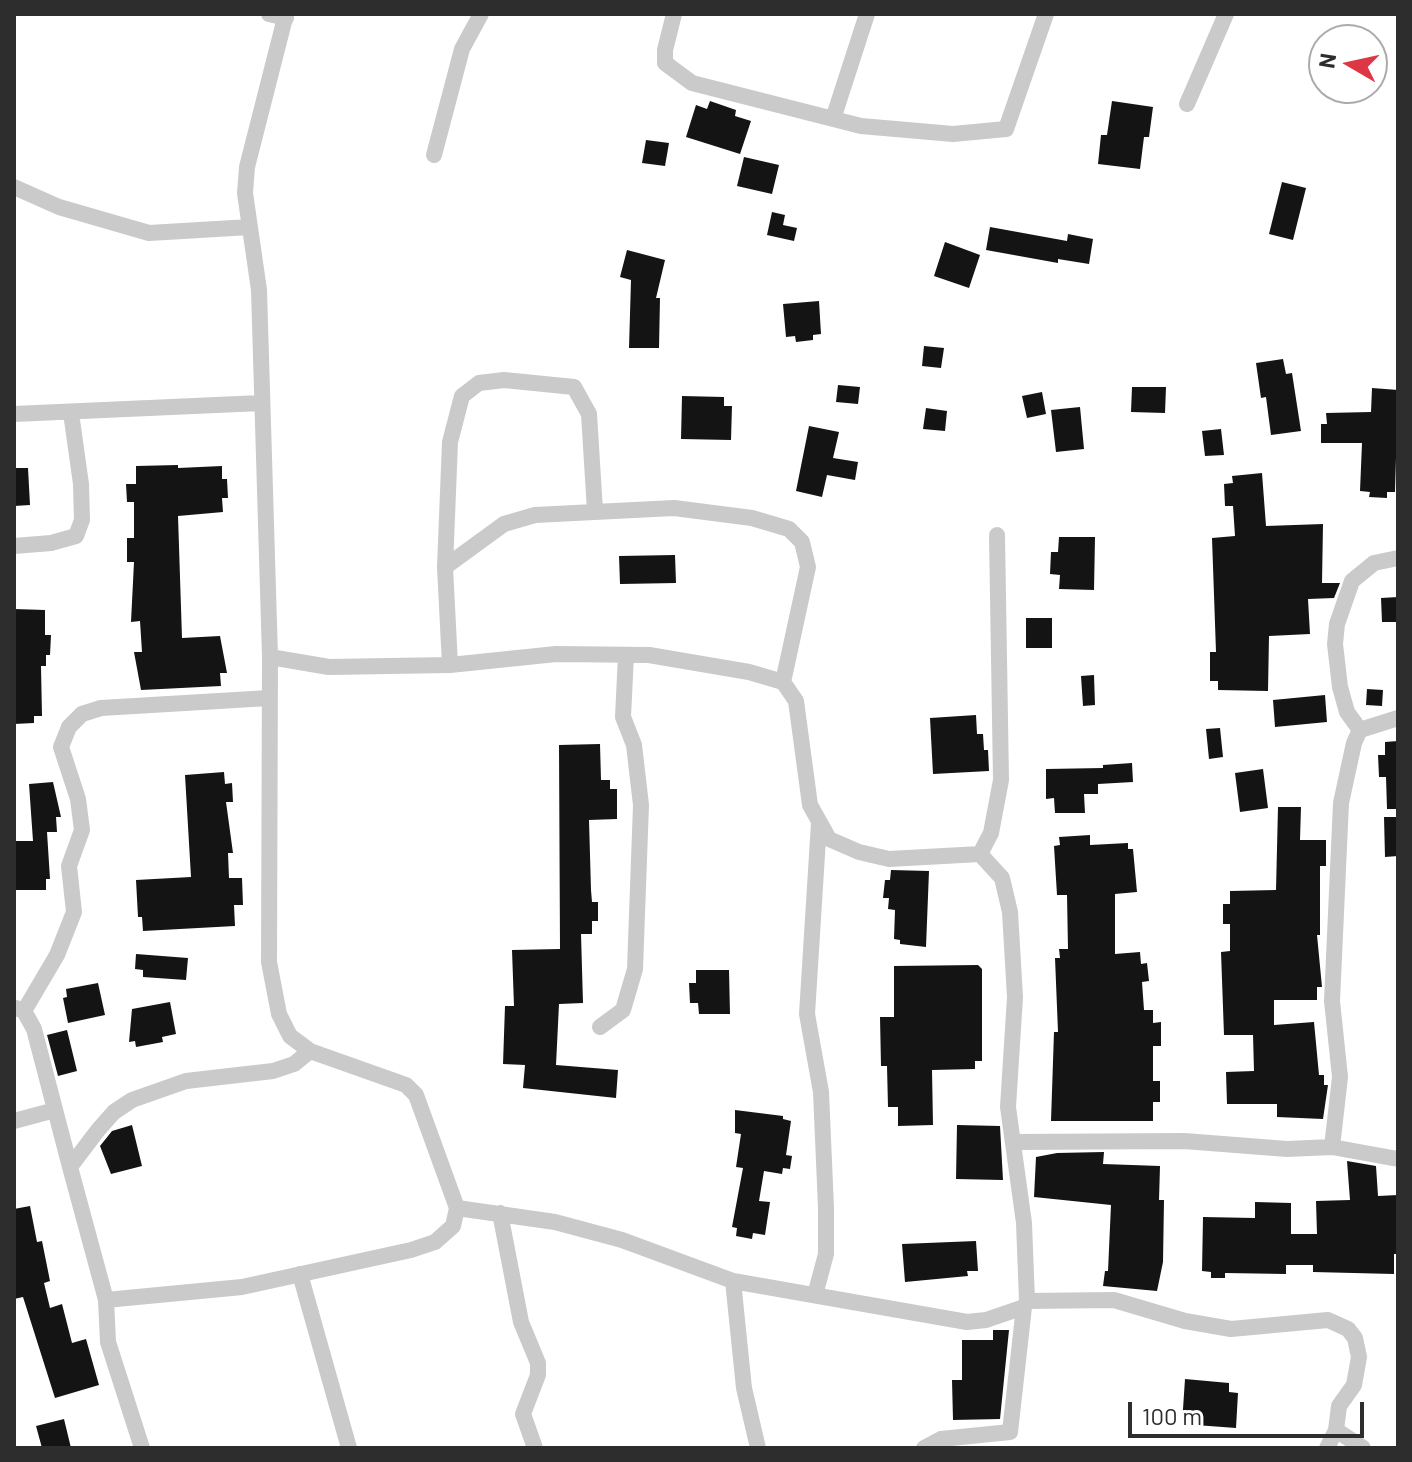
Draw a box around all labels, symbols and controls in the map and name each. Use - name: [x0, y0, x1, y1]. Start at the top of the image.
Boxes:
- north arrow: [1308, 24, 1388, 104]
- text: N: [1312, 51, 1340, 70]
- scale bar: [1132, 1386, 1368, 1436]
- text: 100 m: [1142, 1401, 1202, 1430]

